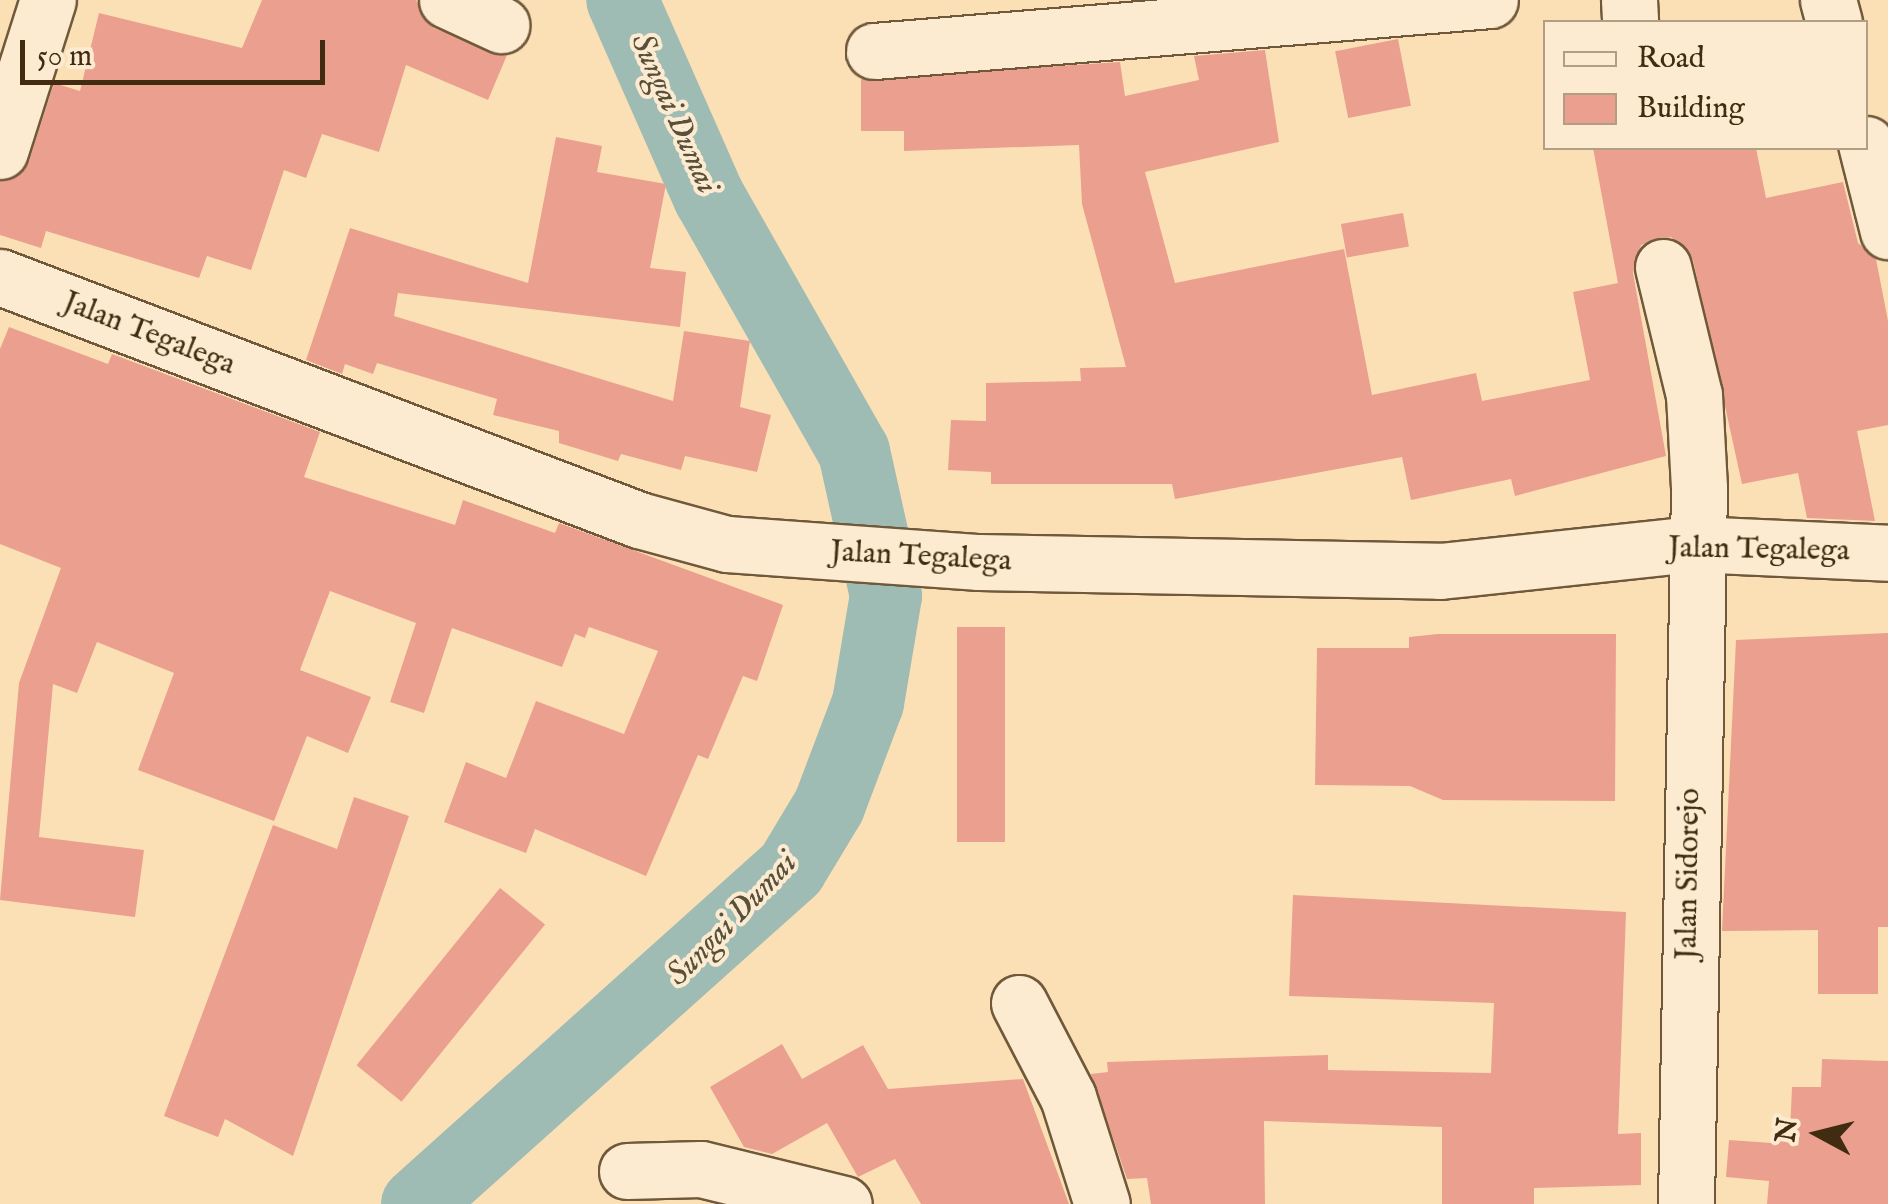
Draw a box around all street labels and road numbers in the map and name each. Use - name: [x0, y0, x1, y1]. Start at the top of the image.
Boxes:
- street label: Jalan Tegalega: [58, 285, 240, 383]
- street label: Jalan Tegalega: [1668, 530, 1850, 570]
- street label: Jalan Tegalega: [829, 534, 1013, 580]
- street label: Jalan Sidorejo: [1670, 788, 1708, 960]

